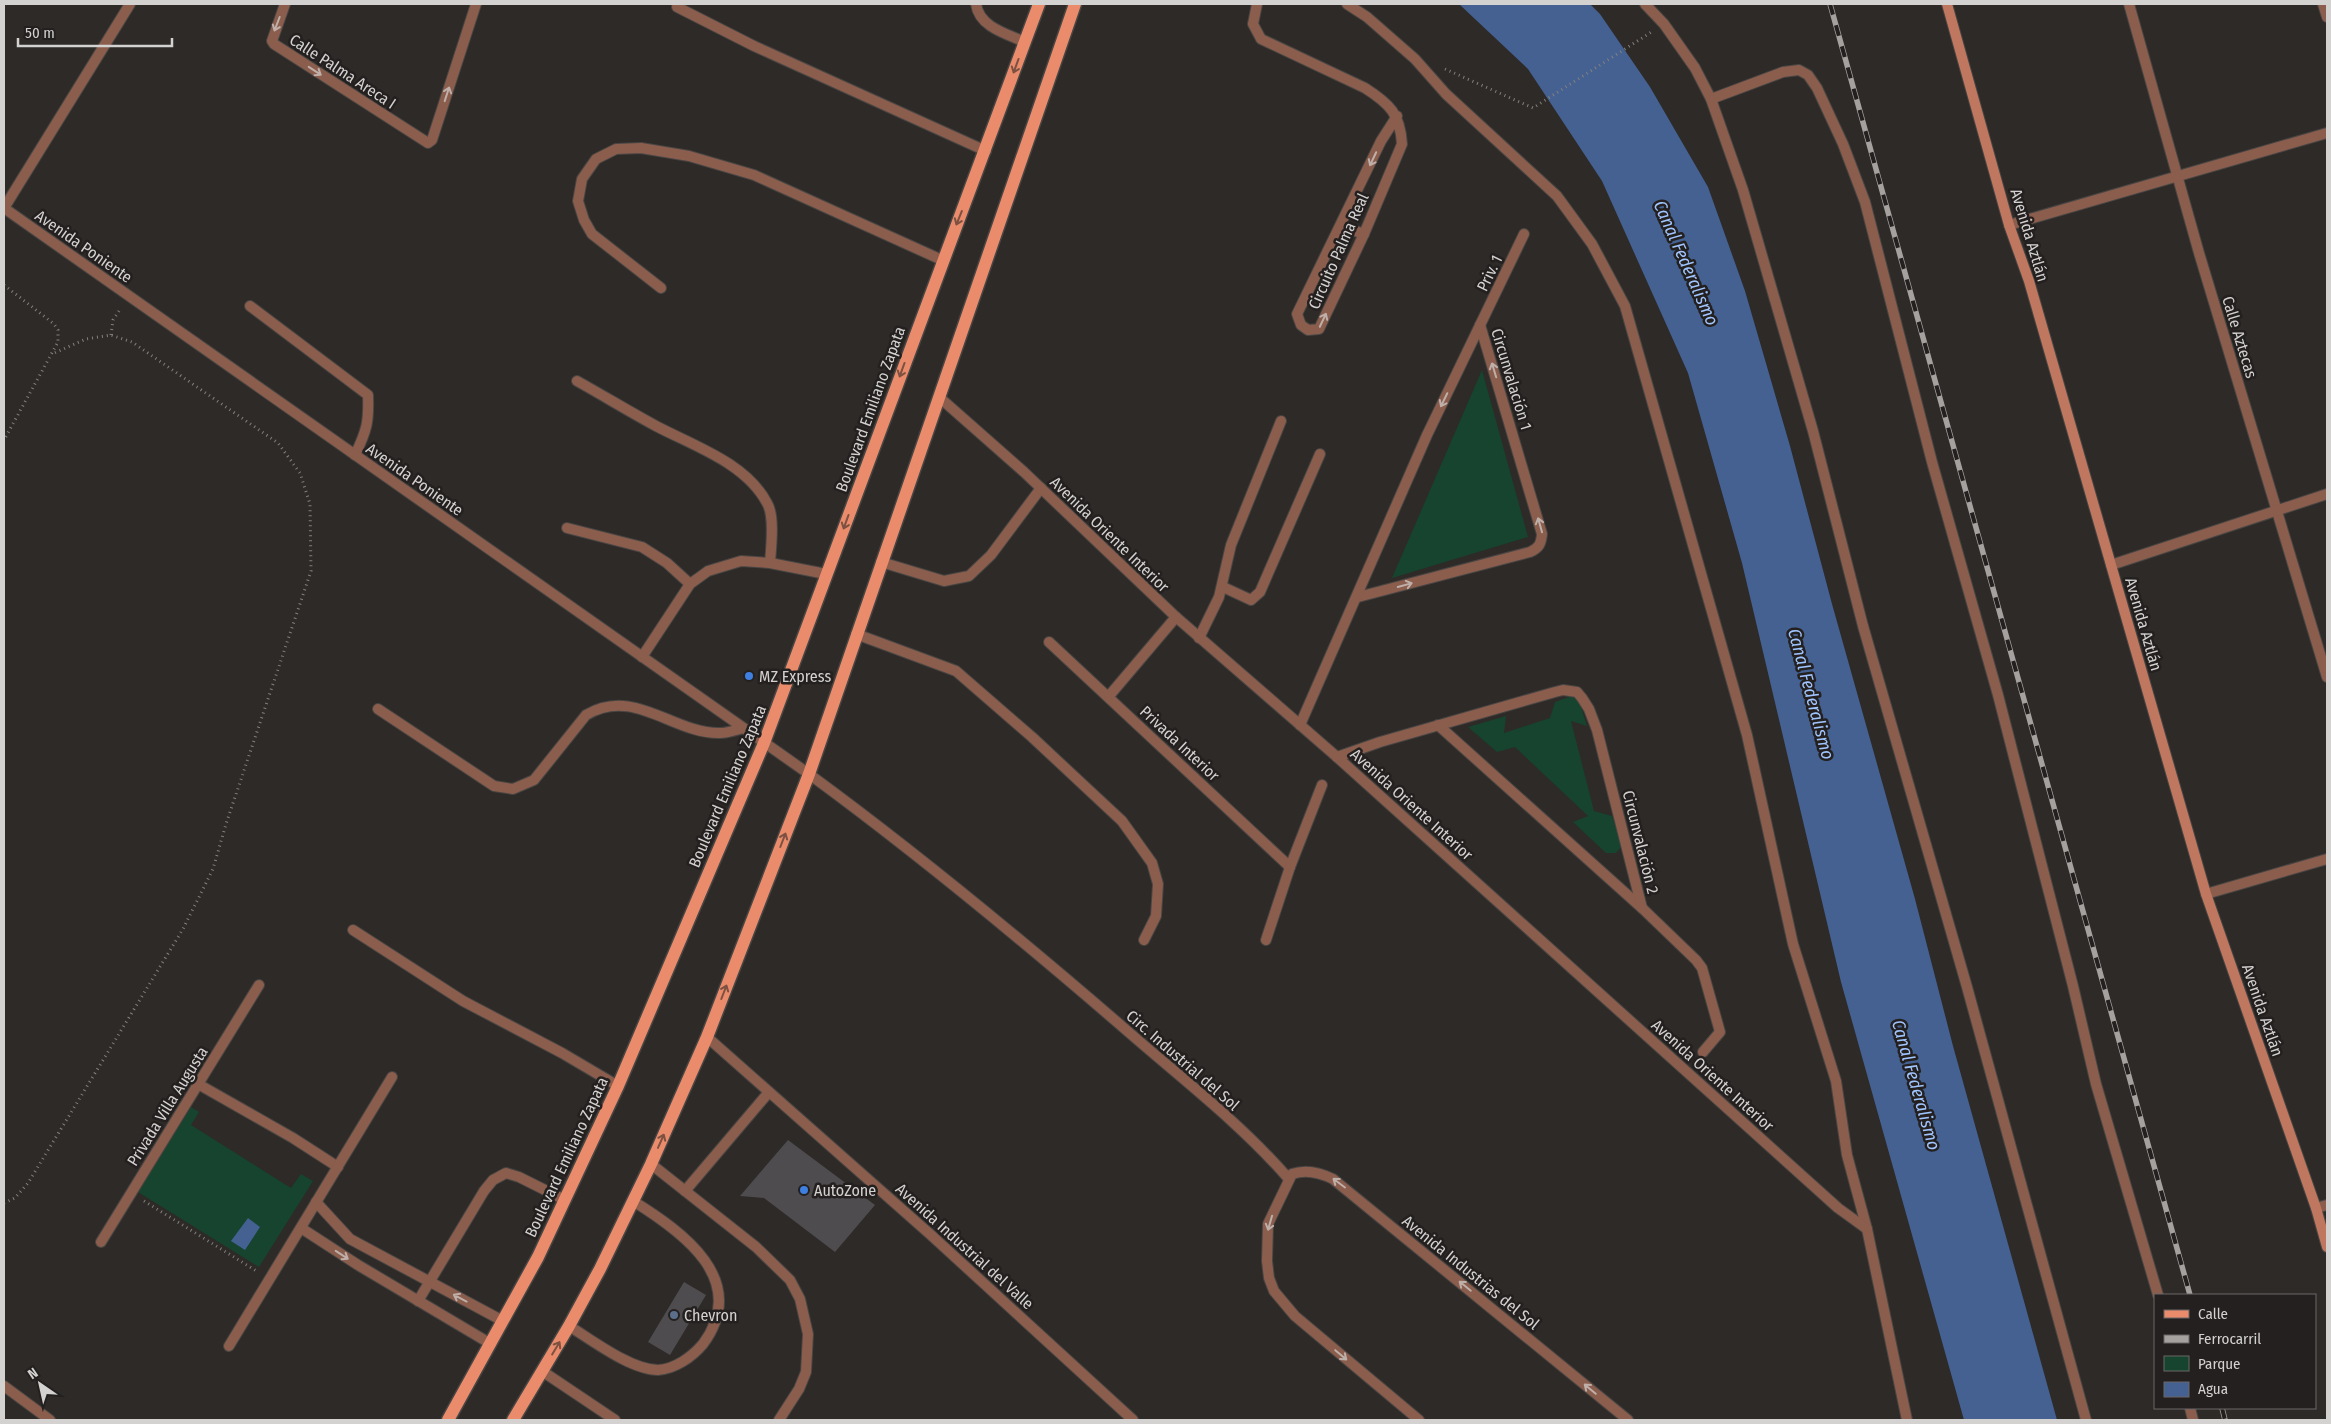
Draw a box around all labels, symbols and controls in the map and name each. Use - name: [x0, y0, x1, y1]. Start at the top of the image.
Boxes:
- scale bar: [18, 15, 171, 47]
- one-way arrow: [272, 16, 281, 31]
- text: 50 m: [25, 24, 55, 42]
- street label: Calle Palma Areca I: [286, 30, 399, 113]
- one-way arrow: [1011, 58, 1020, 73]
- one-way arrow: [308, 66, 322, 76]
- one-way arrow: [443, 87, 452, 102]
- one-way arrow: [1368, 151, 1378, 166]
- street label: Avenida Aztlán: [2006, 186, 2053, 284]
- street label: Circuito Palma Real: [1304, 190, 1373, 312]
- water label: Canal Federalismo: [1649, 197, 1723, 329]
- street label: Avenida Poniente: [32, 206, 136, 287]
- one-way arrow: [954, 210, 963, 225]
- street label: Priv. 1: [1473, 252, 1506, 294]
- street label: Calle Aztecas: [2218, 294, 2261, 381]
- one-way arrow: [1319, 313, 1329, 328]
- street label: Boulevard Emiliano Zapata: [832, 324, 909, 494]
- street label: Circunvalación 1: [1487, 326, 1536, 432]
- one-way arrow: [897, 362, 906, 377]
- one-way arrow: [1488, 362, 1498, 378]
- one-way arrow: [1439, 392, 1448, 407]
- street label: Avenida Poniente: [363, 439, 467, 520]
- street label: Avenida Oriente Interior: [1046, 473, 1173, 596]
- one-way arrow: [841, 514, 850, 530]
- one-way arrow: [1534, 518, 1544, 534]
- street label: Avenida Aztlán: [2121, 575, 2166, 673]
- one-way arrow: [1396, 580, 1412, 589]
- water label: Canal Federalismo: [1783, 626, 1839, 762]
- place label: MZ Express: [759, 667, 831, 686]
- marker: MZ Express: [743, 670, 755, 682]
- street label: Boulevard Emiliano Zapata: [685, 702, 770, 870]
- street label: Privada Interior: [1136, 702, 1224, 785]
- street label: Avenida Oriente Interior: [1347, 745, 1477, 865]
- street label: Circunvalación 2: [1618, 788, 1663, 896]
- one-way arrow: [779, 833, 788, 848]
- street label: Avenida Aztlán: [2238, 962, 2287, 1059]
- one-way arrow: [720, 984, 729, 1000]
- street label: Circ. Industrial del Sol: [1122, 1006, 1243, 1115]
- street label: Avenida Oriente Interior: [1648, 1016, 1778, 1136]
- water label: Canal Federalismo: [1887, 1017, 1945, 1153]
- street label: Privada Villa Augusta: [123, 1043, 212, 1169]
- street label: Boulevard Emiliano Zapata: [521, 1074, 612, 1240]
- one-way arrow: [656, 1134, 666, 1149]
- one-way arrow: [1333, 1178, 1346, 1189]
- street label: Avenida Industrial del Valle: [892, 1179, 1038, 1313]
- place label: AutoZone: [814, 1181, 876, 1200]
- marker: AutoZone: [798, 1184, 810, 1196]
- street label: Avenida Industrias del Sol: [1398, 1211, 1543, 1333]
- one-way arrow: [1264, 1215, 1274, 1231]
- one-way arrow: [334, 1250, 348, 1260]
- one-way arrow: [1459, 1281, 1472, 1292]
- one-way arrow: [453, 1293, 468, 1303]
- legend: [2154, 1294, 2316, 1409]
- text: Calle: [2198, 1305, 2228, 1323]
- place label: Chevron: [684, 1306, 737, 1325]
- marker: Chevron: [668, 1309, 680, 1321]
- text: Ferrocarril: [2198, 1330, 2261, 1348]
- one-way arrow: [551, 1342, 561, 1356]
- one-way arrow: [1335, 1350, 1348, 1361]
- text: Parque: [2198, 1355, 2241, 1373]
- north arrow: [15, 1359, 65, 1409]
- text: N: [25, 1364, 41, 1383]
- text: Agua: [2198, 1380, 2228, 1398]
- one-way arrow: [1584, 1384, 1597, 1395]

